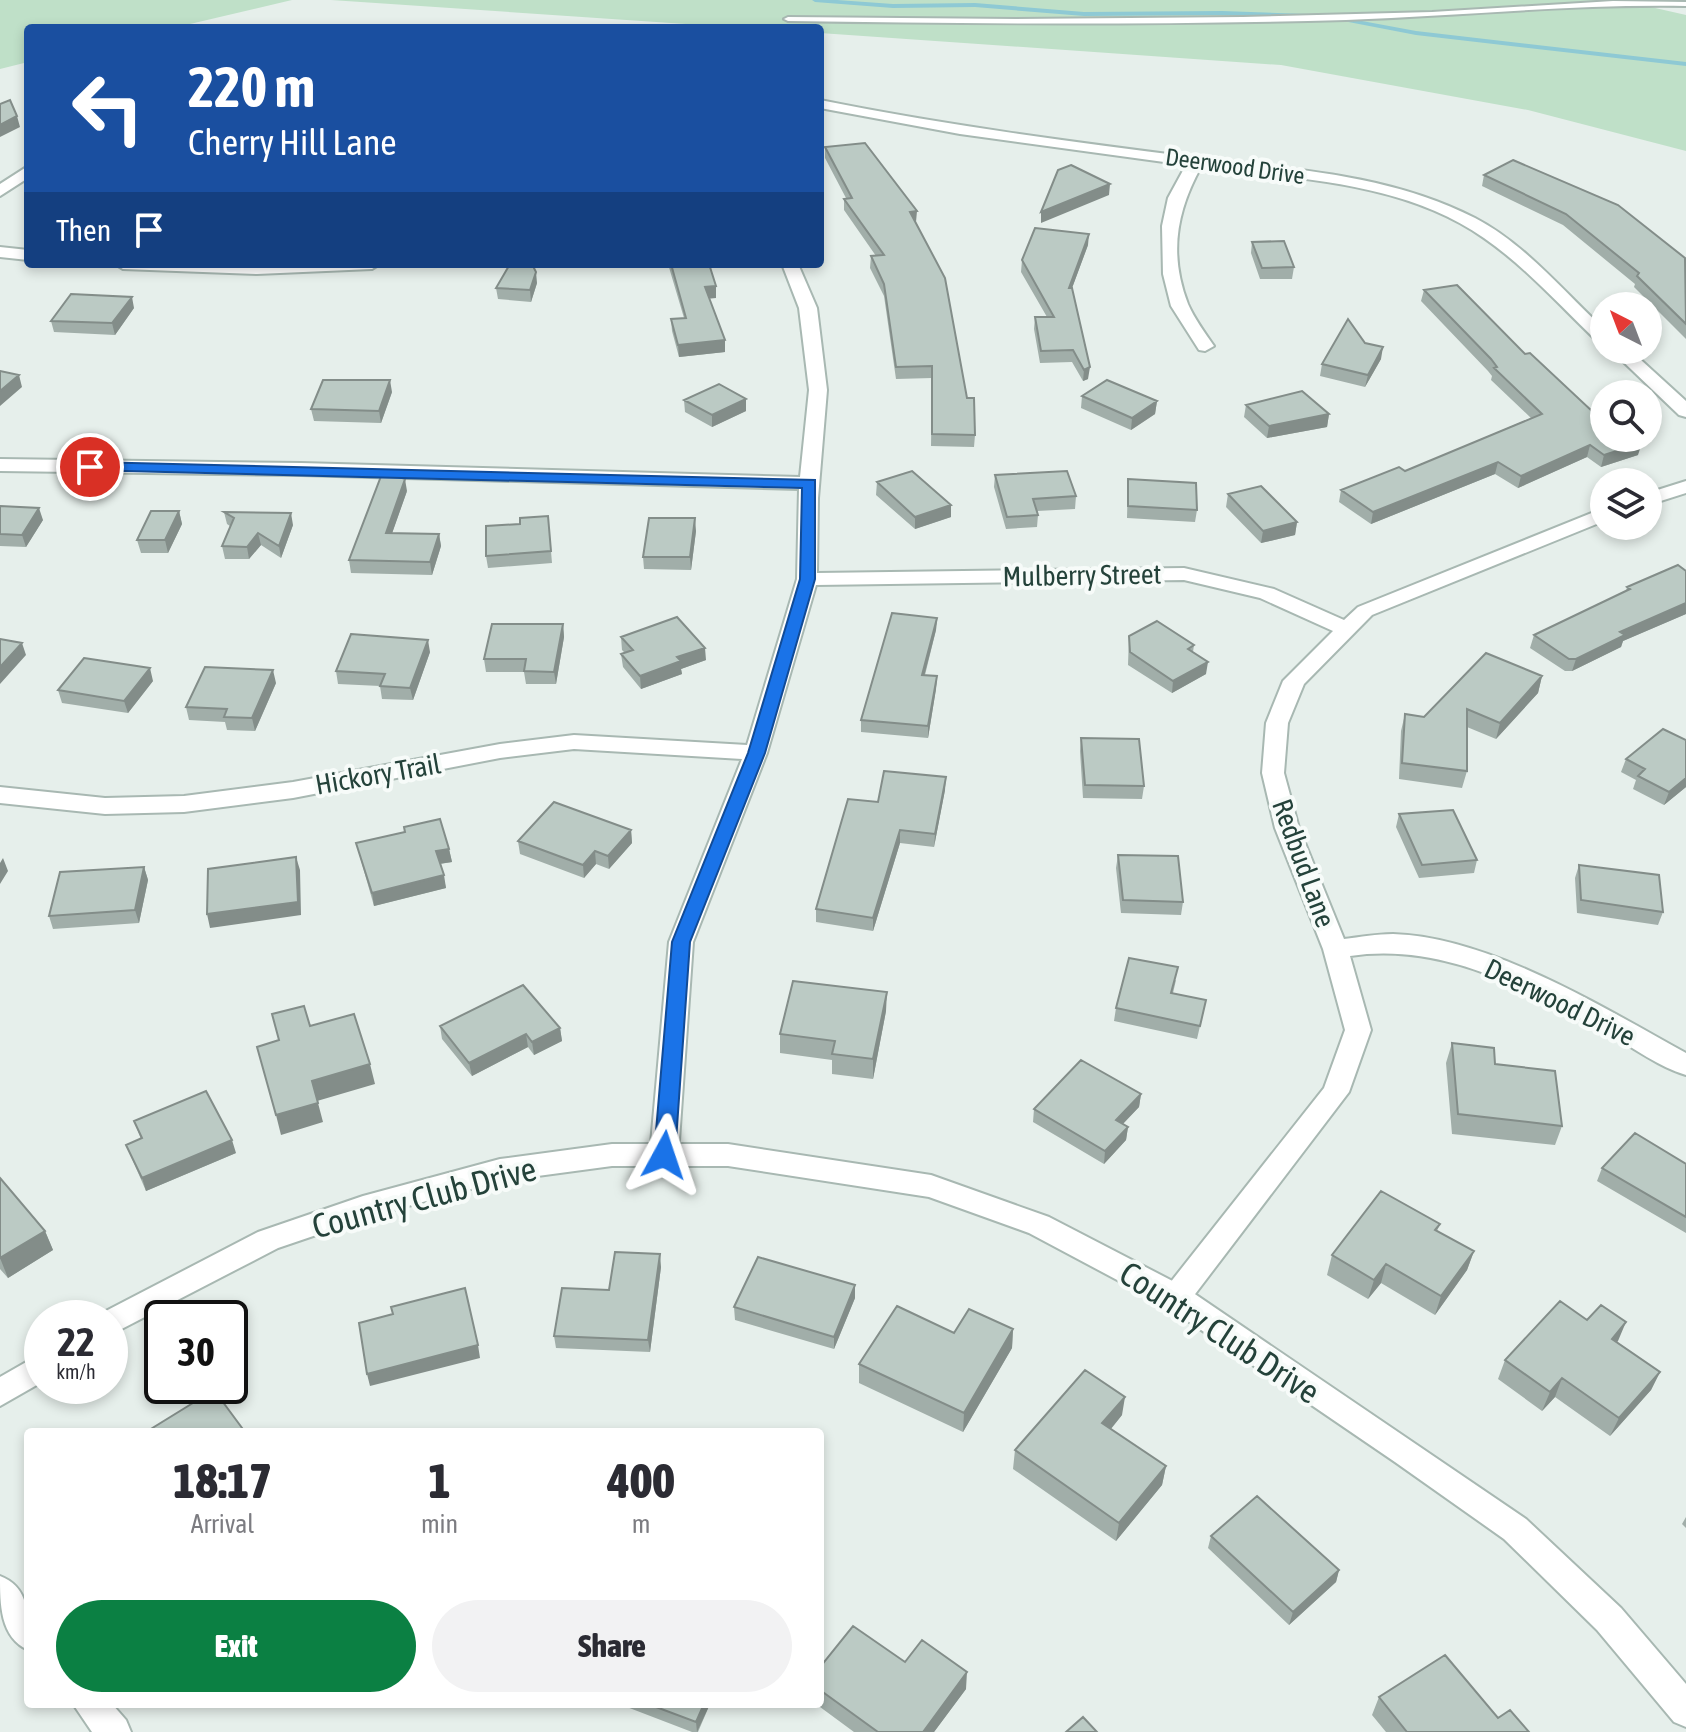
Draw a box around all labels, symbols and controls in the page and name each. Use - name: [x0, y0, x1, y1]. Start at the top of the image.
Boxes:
- text: 220 m: [188, 55, 315, 119]
- icon: left: [56, 56, 160, 160]
- text: Cherry Hill Lane: [188, 121, 397, 163]
- street label: Deerwood Drive: [1164, 143, 1306, 189]
- icon: arrive: [127, 208, 171, 252]
- text: Then: [56, 213, 111, 247]
- north arrow: [1590, 292, 1662, 364]
- map controls: [1590, 292, 1662, 540]
- button: search: [1590, 380, 1662, 452]
- pin: [56, 433, 124, 501]
- icon: arrive: [68, 445, 112, 489]
- button: layers: [1590, 468, 1662, 540]
- street label: Mulberry Street: [1002, 558, 1162, 592]
- street label: Hickory Trail: [313, 747, 444, 801]
- street label: Redbud Lane: [1266, 795, 1342, 931]
- street label: Deerwood Drive: [1480, 952, 1640, 1052]
- position arrow: [622, 1113, 706, 1197]
- street label: Country Club Drive: [308, 1148, 540, 1246]
- street label: Country Club Drive: [1113, 1253, 1327, 1411]
- speed limit sign: 30: [144, 1300, 248, 1404]
- text: 22: [57, 1319, 95, 1364]
- text: km/h: [56, 1360, 96, 1383]
- text: 18:17: [173, 1453, 272, 1508]
- text: 1: [428, 1453, 451, 1508]
- text: 400: [607, 1453, 675, 1508]
- text: Arrival: [191, 1509, 254, 1539]
- text: min: [421, 1509, 458, 1539]
- text: m: [632, 1509, 650, 1539]
- button: Exit: [56, 1600, 416, 1692]
- button: Share: [432, 1600, 792, 1692]

